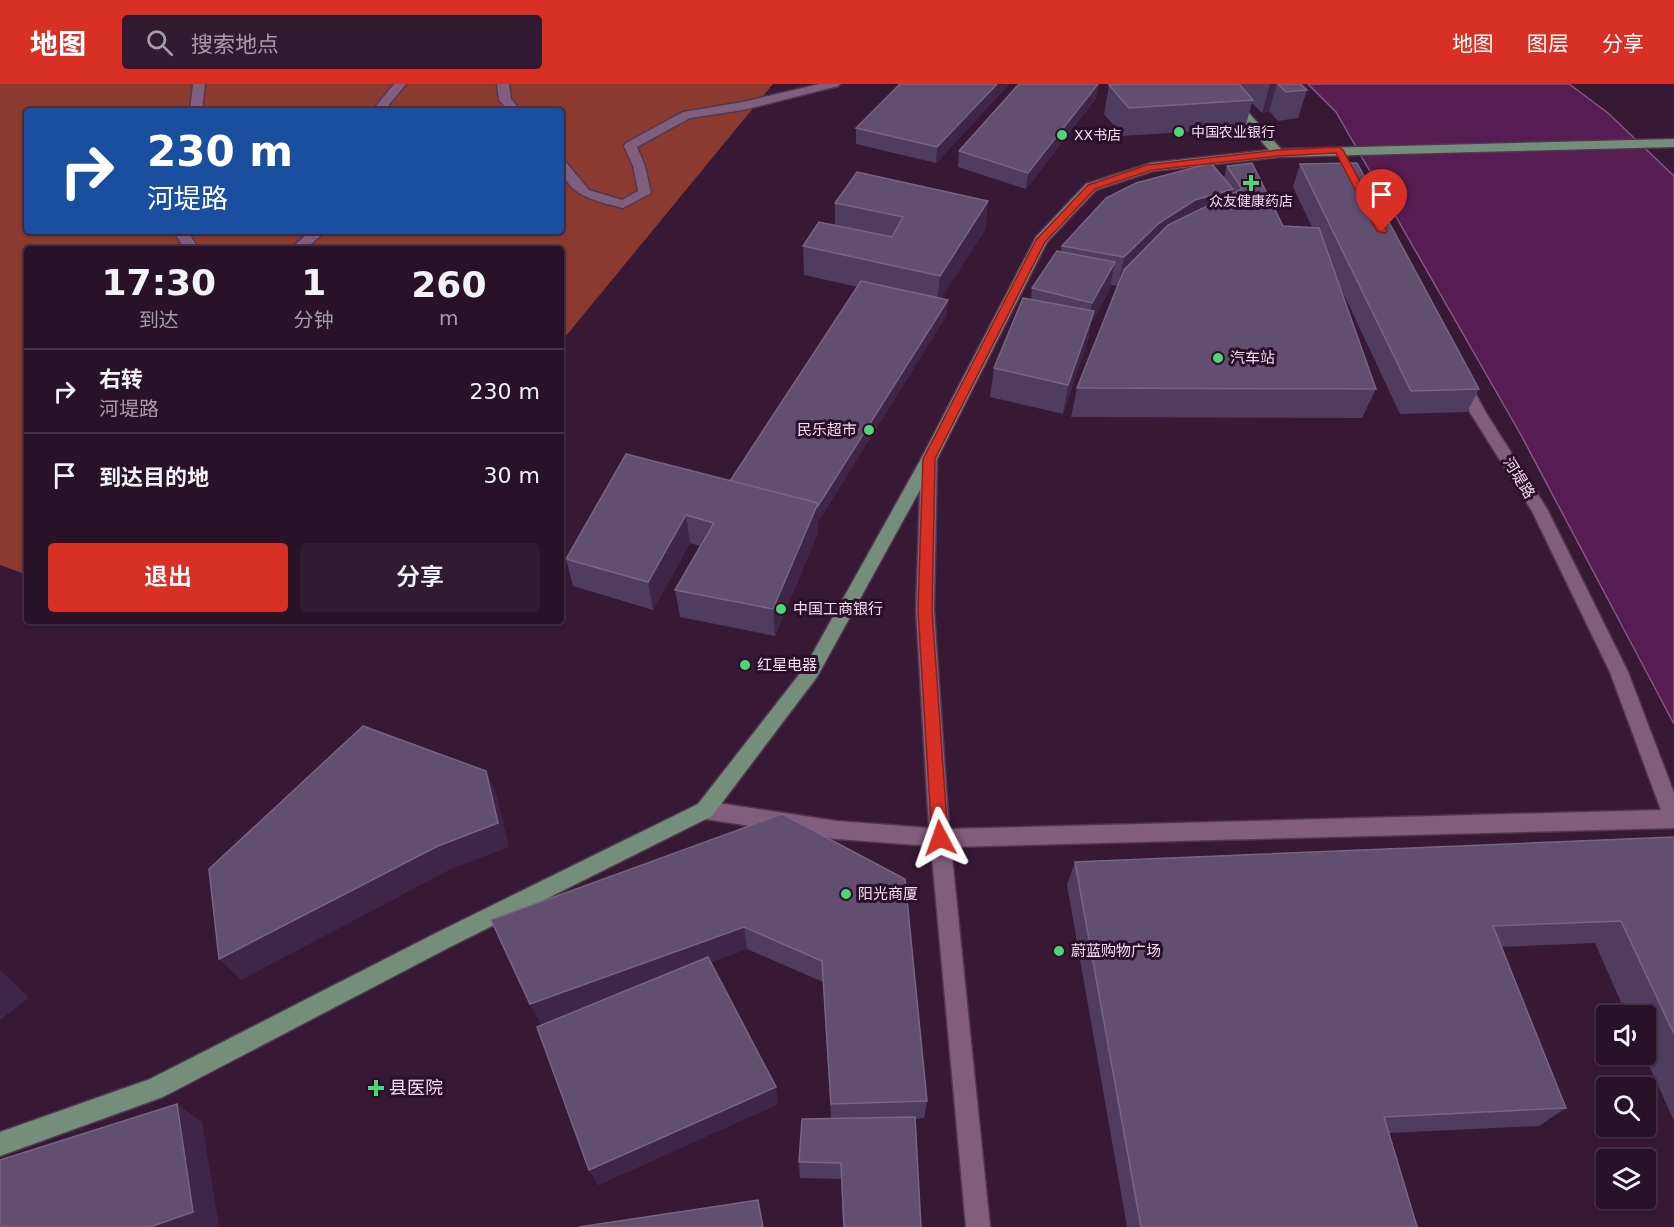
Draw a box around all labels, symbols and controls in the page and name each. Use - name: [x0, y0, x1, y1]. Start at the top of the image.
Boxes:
- search box: [122, 15, 542, 69]
- icon: search: [143, 26, 176, 59]
- text: 地图: [30, 28, 86, 61]
- text: 搜索地点: [191, 32, 279, 57]
- text: 地图: [1452, 32, 1494, 56]
- text: 图层: [1527, 32, 1569, 56]
- text: 分享: [1602, 32, 1644, 56]
- place label: 中国农业银行: [1191, 124, 1275, 140]
- marker: 中国农业银行: [1172, 125, 1186, 139]
- text: 230 m: [147, 127, 293, 176]
- place label: XX书店: [1074, 127, 1121, 143]
- marker: XX书店: [1055, 128, 1069, 142]
- icon: right: [48, 132, 126, 210]
- pin: [1356, 169, 1407, 231]
- marker: 众友健康药店: [1244, 176, 1258, 190]
- icon: arrive: [1365, 178, 1398, 211]
- text: 河堤路: [147, 183, 228, 214]
- place label: 众友健康药店: [1209, 193, 1293, 209]
- text: 17:30: [102, 262, 216, 303]
- text: 1: [301, 262, 326, 303]
- text: 260: [411, 264, 486, 305]
- text: m: [439, 306, 459, 330]
- text: 到达: [139, 308, 179, 332]
- text: 分钟: [294, 308, 334, 332]
- place label: 汽车站: [1230, 349, 1275, 367]
- marker: 汽车站: [1211, 351, 1225, 365]
- text: 右转: [99, 367, 143, 392]
- icon: right: [48, 375, 81, 408]
- text: 230 m: [470, 379, 540, 404]
- text: 河堤路: [99, 397, 159, 421]
- place label: 民乐超市: [797, 421, 857, 439]
- marker: 民乐超市: [862, 423, 876, 437]
- street label: 河堤路: [1499, 454, 1539, 502]
- icon: arrive: [48, 459, 81, 492]
- text: 30 m: [484, 463, 540, 488]
- text: 到达目的地: [99, 465, 209, 490]
- button: 退出: [48, 543, 288, 612]
- button: 分享: [300, 543, 540, 612]
- place label: 中国工商银行: [793, 600, 883, 618]
- marker: 中国工商银行: [774, 602, 788, 616]
- place label: 红星电器: [757, 656, 817, 674]
- marker: 红星电器: [738, 658, 752, 672]
- position arrow: [908, 806, 972, 870]
- place label: 阳光商厦: [858, 885, 918, 903]
- marker: 阳光商厦: [839, 887, 853, 901]
- place label: 蔚蓝购物广场: [1071, 942, 1161, 960]
- marker: 蔚蓝购物广场: [1052, 944, 1066, 958]
- map controls: [1596, 1005, 1656, 1209]
- button: sound: [1596, 1005, 1656, 1065]
- place label: 县医院: [389, 1077, 443, 1098]
- button: search: [1596, 1077, 1656, 1137]
- marker: 县医院: [367, 1079, 385, 1097]
- button: layers: [1596, 1149, 1656, 1209]

